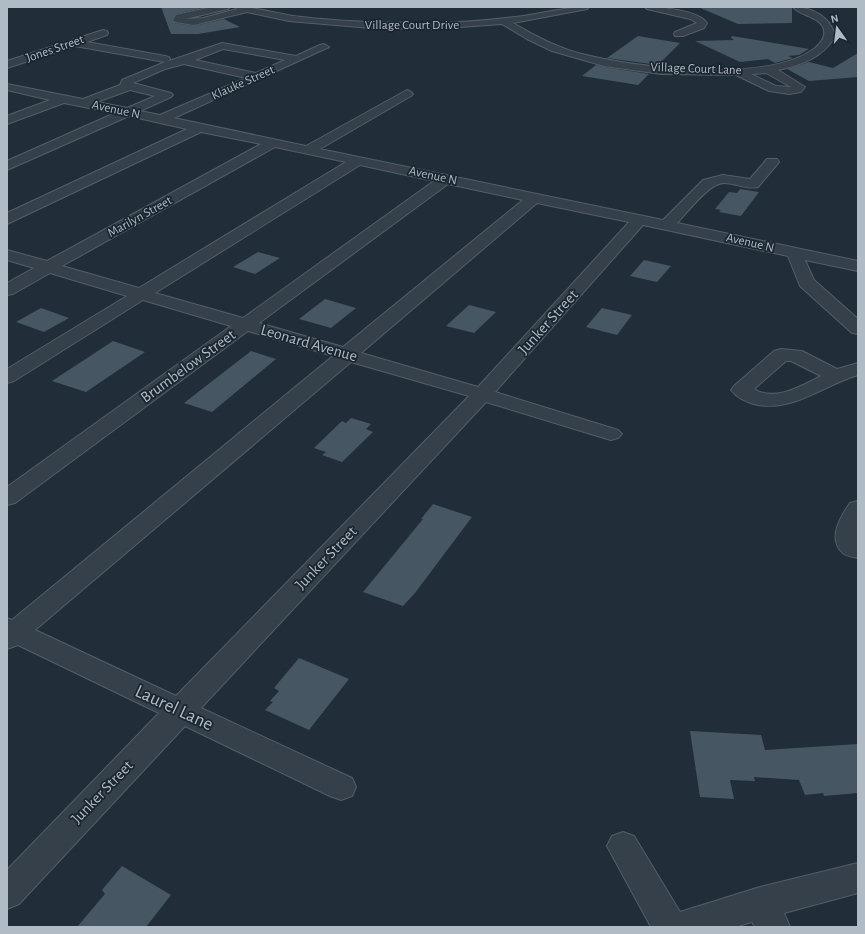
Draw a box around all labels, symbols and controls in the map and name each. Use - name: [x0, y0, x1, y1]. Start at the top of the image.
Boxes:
- north arrow: [817, 8, 857, 48]
- text: N: [830, 13, 840, 25]
- street label: Village Court Drive: [365, 19, 459, 32]
- street label: Jones Street: [24, 33, 86, 65]
- street label: Village Court Lane: [650, 61, 742, 77]
- street label: Klauke Street: [210, 63, 276, 103]
- street label: Avenue N: [91, 99, 141, 121]
- street label: Avenue N: [408, 165, 458, 187]
- street label: Marilyn Street: [106, 194, 174, 240]
- street label: Avenue N: [725, 231, 775, 255]
- street label: Junker Street: [515, 287, 581, 357]
- street label: Leonard Avenue: [259, 322, 359, 364]
- street label: Brumbelow Street: [138, 326, 238, 406]
- street label: Junker Street: [292, 523, 360, 593]
- street label: Laurel Lane: [132, 682, 216, 734]
- street label: Junker Street: [68, 757, 136, 827]

